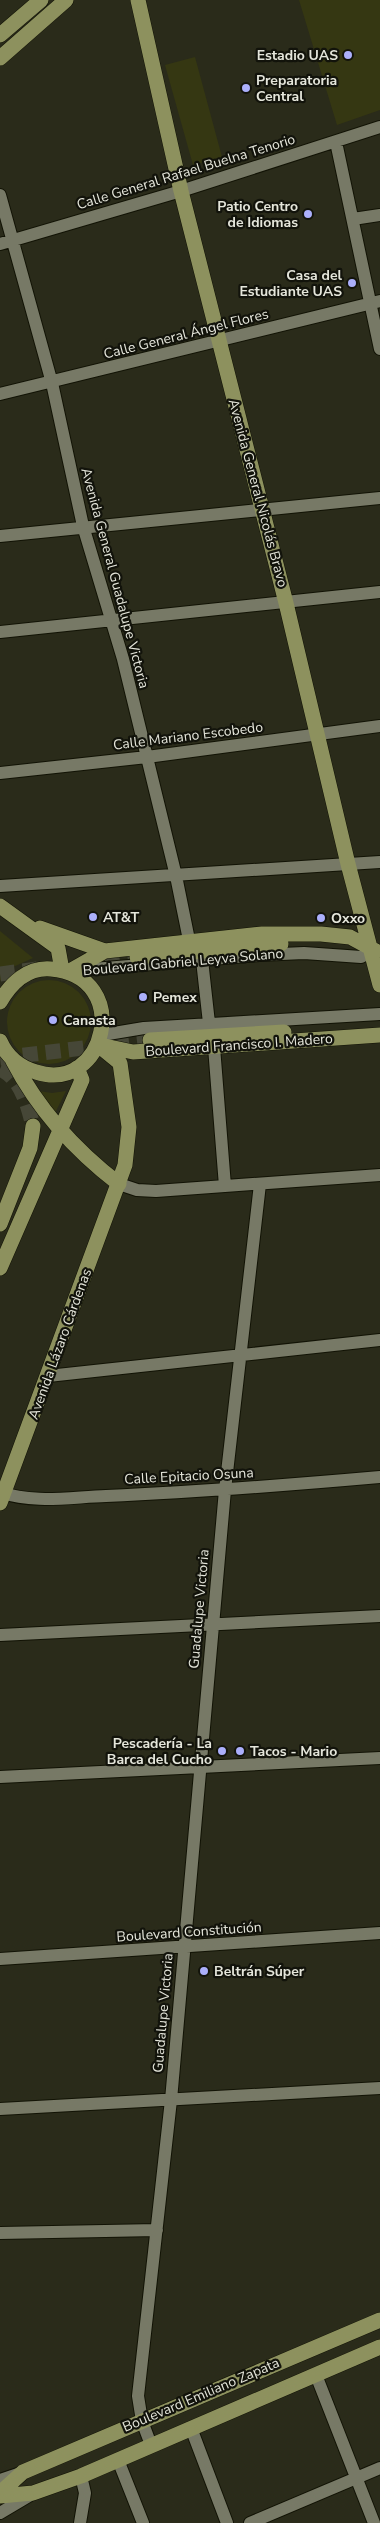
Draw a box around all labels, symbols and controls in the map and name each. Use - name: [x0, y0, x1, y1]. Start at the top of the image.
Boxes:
- place label: Estadio UAS: [257, 46, 338, 65]
- marker: Estadio UAS: [342, 49, 354, 61]
- place label: Preparatoria Central: [256, 71, 337, 106]
- marker: Preparatoria Central: [240, 82, 252, 94]
- street label: Calle General Rafael Buelna Tenorio: [74, 130, 298, 214]
- place label: Patio Centro de Idiomas: [217, 197, 298, 232]
- marker: Patio Centro de Idiomas: [302, 208, 314, 220]
- place label: Casa del Estudiante UAS: [240, 266, 343, 301]
- marker: Casa del Estudiante UAS: [346, 277, 358, 289]
- street label: Calle General Ángel Flores: [102, 304, 271, 364]
- street label: Avenida General Nicolás Bravo: [224, 397, 292, 589]
- street label: Avenida General Guadalupe Victoria: [76, 466, 154, 690]
- street label: Calle Mariano Escobedo: [112, 717, 264, 755]
- place label: AT&T: [103, 908, 139, 927]
- place label: Oxxo: [331, 909, 365, 928]
- marker: AT&T: [87, 911, 99, 923]
- marker: Oxxo: [315, 912, 327, 924]
- street label: Boulevard Gabriel Leyva Solano: [82, 944, 284, 980]
- place label: Pemex: [153, 988, 197, 1007]
- marker: Pemex: [137, 991, 149, 1003]
- place label: Canasta: [63, 1011, 116, 1030]
- marker: Canasta: [47, 1014, 59, 1026]
- street label: Boulevard Francisco I. Madero: [145, 1029, 334, 1061]
- street label: Avenida Lázaro Cárdenas: [24, 1266, 96, 1422]
- street label: Calle Epitacio Osuna: [124, 1463, 254, 1489]
- street label: Guadalupe Victoria: [184, 1548, 214, 1670]
- place label: Pescadería - La Barca del Cucho: [107, 1734, 212, 1769]
- place label: Tacos - Mario: [250, 1742, 337, 1761]
- marker: Pescadería - La Barca del Cucho: [216, 1745, 228, 1757]
- marker: Tacos - Mario: [234, 1745, 246, 1757]
- street label: Boulevard Constitución: [116, 1917, 262, 1947]
- street label: Guadalupe Victoria: [148, 1952, 178, 2074]
- place label: Beltrán Súper: [214, 1962, 305, 1981]
- marker: Beltrán Súper: [198, 1965, 210, 1977]
- street label: Boulevard Emiliano Zapata: [120, 2353, 282, 2437]

